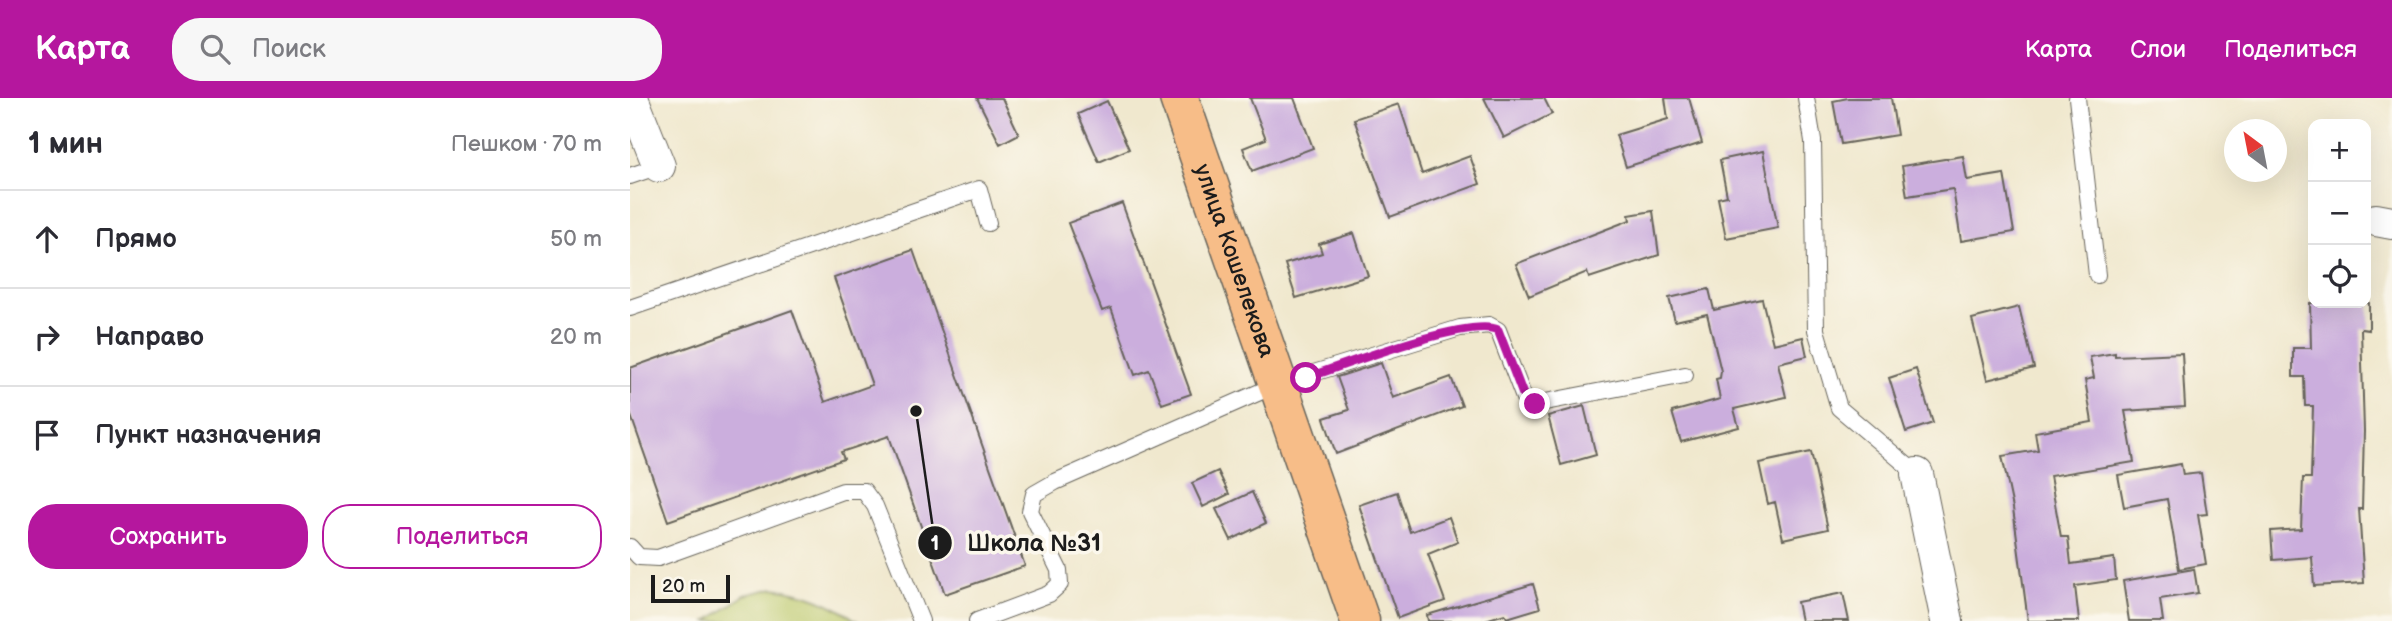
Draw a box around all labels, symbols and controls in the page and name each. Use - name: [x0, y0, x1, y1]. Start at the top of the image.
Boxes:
- search box: [172, 18, 662, 81]
- text: Карта: [35, 29, 130, 69]
- icon: search: [196, 30, 234, 68]
- text: Поиск: [252, 34, 326, 65]
- text: Карта: [2025, 35, 2092, 64]
- text: Слои: [2130, 35, 2186, 64]
- text: Поделиться: [2224, 35, 2357, 64]
- north arrow: [2224, 119, 2287, 182]
- map controls: [2308, 119, 2371, 308]
- button: +: [2308, 119, 2371, 182]
- text: 1 мин: [28, 126, 103, 162]
- text: Пешком · 70 m: [451, 130, 602, 158]
- street label: улица Кошелекова: [1188, 161, 1281, 362]
- button: −: [2308, 182, 2371, 245]
- icon: ahead: [28, 220, 66, 258]
- text: Прямо: [95, 224, 177, 255]
- text: 50 m: [550, 225, 602, 253]
- button: locate: [2308, 245, 2371, 308]
- icon: right: [28, 318, 66, 356]
- text: Направо: [95, 322, 204, 353]
- text: 20 m: [550, 323, 602, 351]
- route start: [1290, 362, 1321, 393]
- route end: [1519, 388, 1550, 419]
- icon: arrive: [28, 416, 66, 454]
- text: Пункт назначения: [95, 420, 321, 451]
- button: Сохранить: [28, 504, 308, 569]
- button: Поделиться: [322, 504, 602, 569]
- callout: Школа №31: [918, 520, 1115, 565]
- text: Школа №31: [967, 529, 1101, 558]
- text: 1: [931, 531, 939, 556]
- scale bar: [651, 572, 730, 604]
- text: 20 m: [662, 575, 705, 598]

